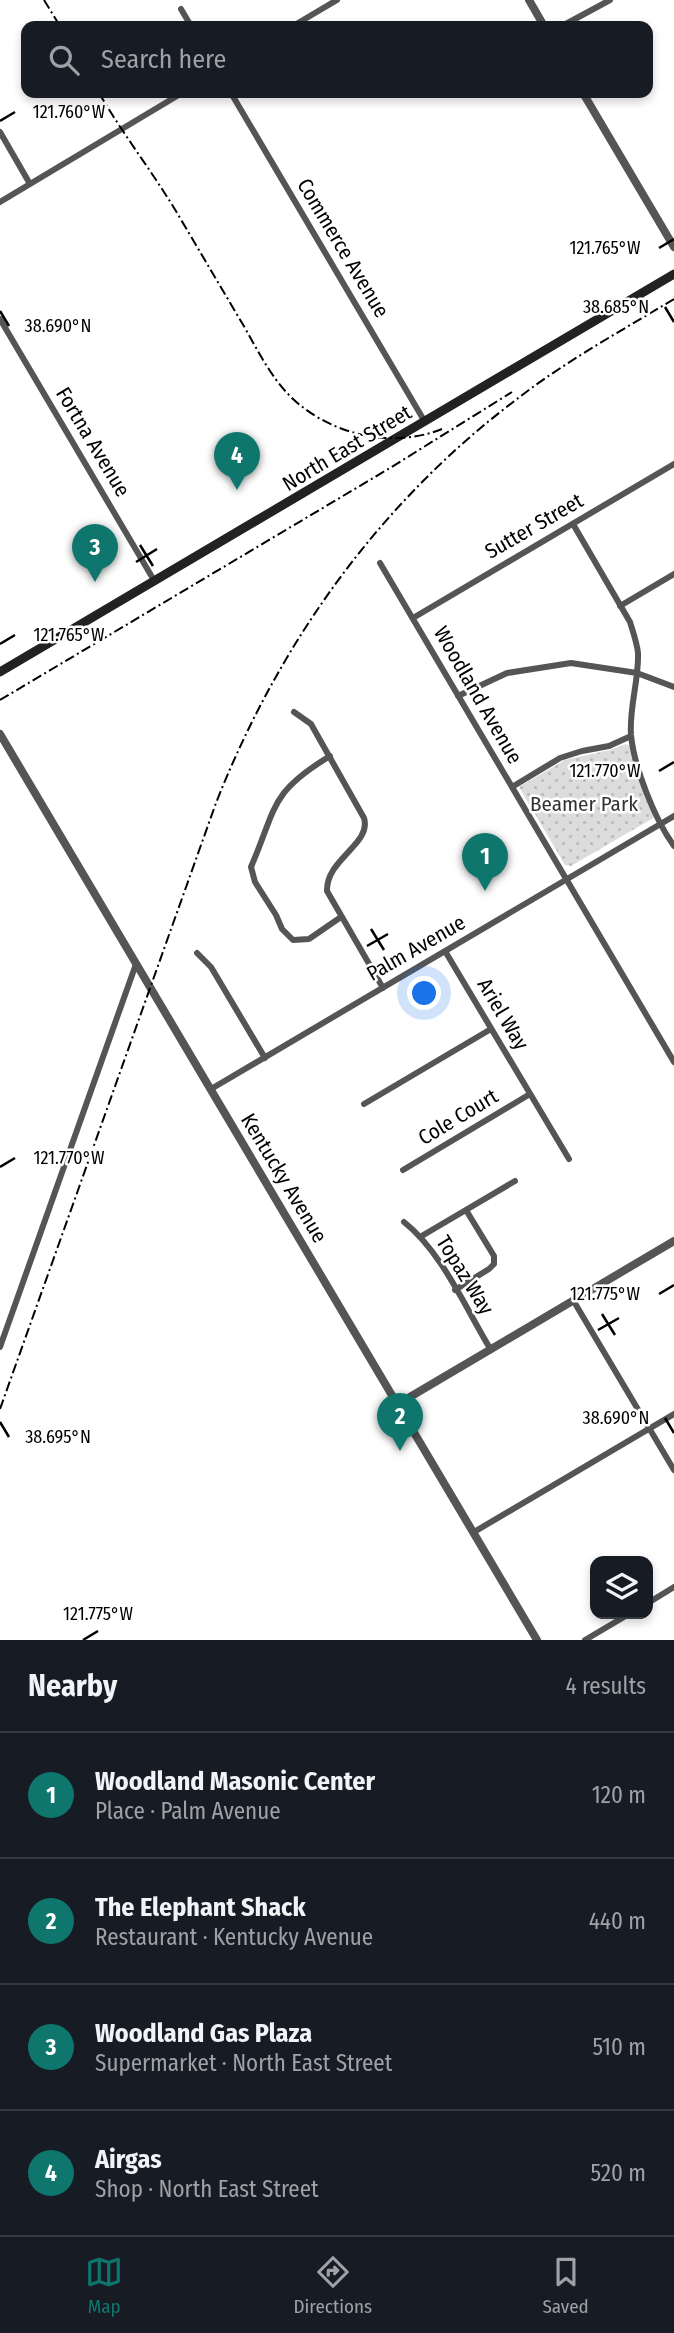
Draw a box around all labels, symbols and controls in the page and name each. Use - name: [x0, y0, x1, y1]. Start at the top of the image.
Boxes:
- search box: [21, 21, 653, 98]
- icon: search: [45, 41, 83, 79]
- text: Search here: [101, 44, 226, 75]
- text: 121.760°W: [33, 101, 106, 123]
- street label: Commerce Avenue: [291, 174, 395, 322]
- text: 121.765°W: [569, 237, 641, 259]
- text: 38.685°N: [583, 296, 649, 318]
- text: 38.690°N: [25, 315, 91, 337]
- street label: Fortna Avenue: [50, 383, 136, 501]
- street label: North East Street: [278, 399, 416, 497]
- pin: 4: [214, 432, 260, 490]
- street label: Sutter Street: [480, 487, 588, 565]
- pin: 3: [72, 524, 118, 582]
- street label: Woodland Avenue: [428, 621, 528, 769]
- text: 121.765°W: [33, 624, 105, 646]
- text: 121.770°W: [569, 760, 641, 782]
- park label: Beamer Park: [530, 791, 638, 817]
- pin: 1: [462, 833, 508, 891]
- street label: Palm Avenue: [362, 909, 470, 987]
- street label: Ariel Way: [472, 973, 535, 1055]
- your location: [407, 976, 441, 1010]
- street label: Cole Court: [413, 1083, 503, 1151]
- street label: Kentucky Avenue: [235, 1109, 333, 1247]
- text: 121.770°W: [33, 1147, 105, 1169]
- street label: Topaz Way: [431, 1231, 500, 1320]
- text: 121.775°W: [570, 1283, 640, 1305]
- pin: 2: [377, 1393, 423, 1451]
- text: 38.690°N: [583, 1407, 649, 1429]
- text: 38.695°N: [25, 1426, 91, 1448]
- map controls: [590, 1556, 653, 1619]
- button: layers: [590, 1556, 653, 1619]
- text: 121.775°W: [63, 1603, 133, 1625]
- text: Nearby: [28, 1668, 117, 1704]
- text: 4 results: [565, 1672, 646, 1700]
- text: Woodland Masonic Center: [95, 1766, 375, 1797]
- text: 1: [46, 1781, 56, 1809]
- text: 120 m: [592, 1781, 646, 1809]
- text: Place · Palm Avenue: [95, 1797, 281, 1825]
- text: The Elephant Shack: [95, 1892, 306, 1923]
- text: 2: [46, 1907, 56, 1935]
- text: 440 m: [589, 1907, 646, 1935]
- text: Restaurant · Kentucky Avenue: [95, 1923, 373, 1951]
- text: Woodland Gas Plaza: [95, 2018, 312, 2049]
- text: 3: [46, 2033, 56, 2061]
- text: 510 m: [593, 2033, 646, 2061]
- text: Supermarket · North East Street: [95, 2049, 392, 2077]
- text: Airgas: [95, 2144, 162, 2175]
- text: 4: [45, 2159, 57, 2187]
- text: 520 m: [590, 2159, 646, 2187]
- text: Shop · North East Street: [95, 2175, 319, 2203]
- tab: Map: [85, 2253, 123, 2318]
- tab: Directions: [293, 2253, 372, 2318]
- tab: Saved: [542, 2253, 589, 2318]

